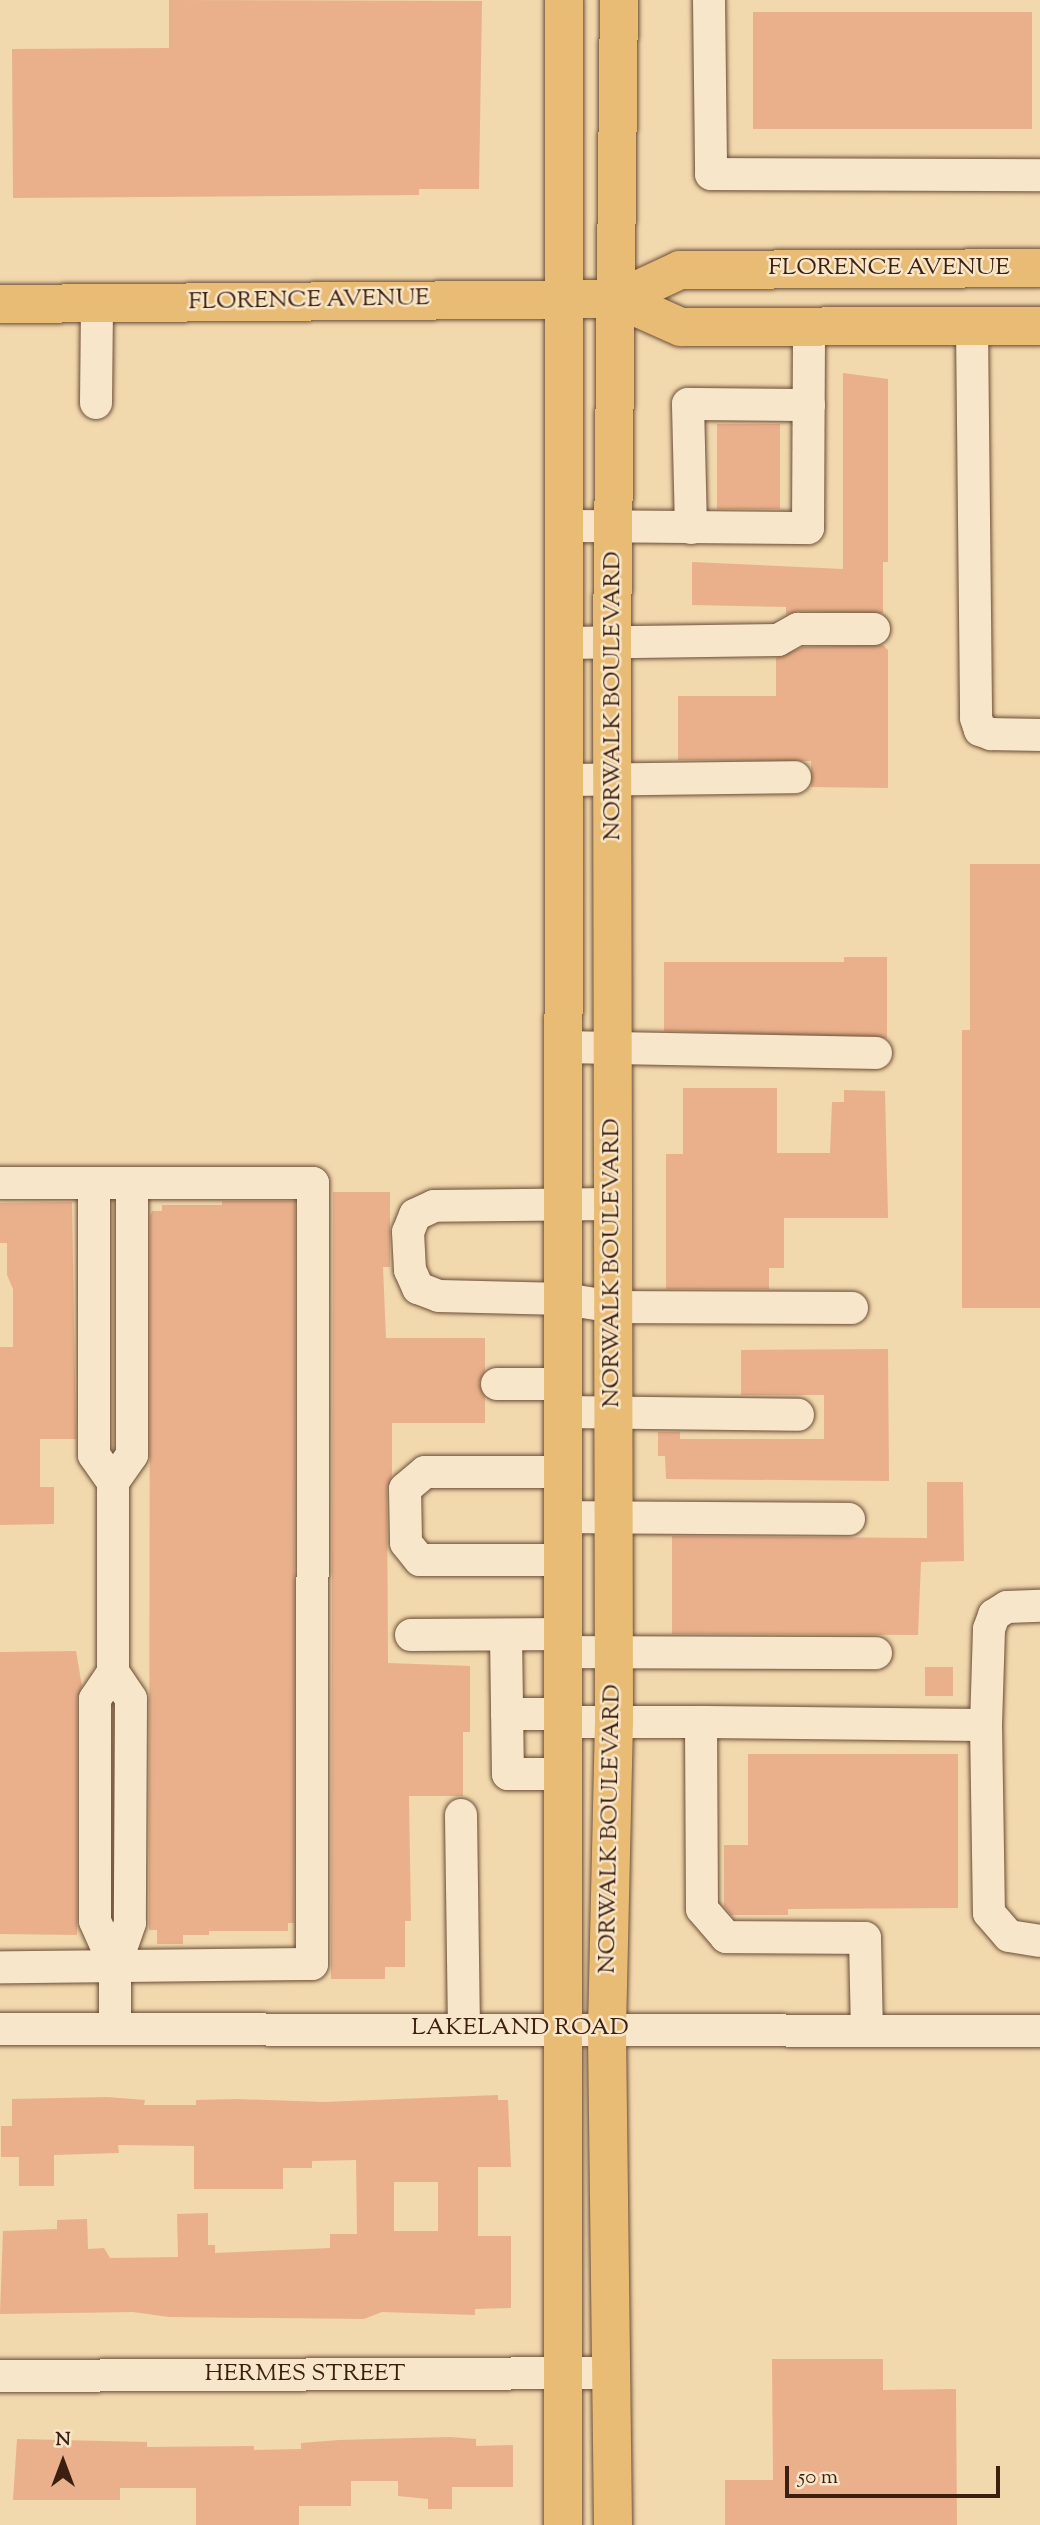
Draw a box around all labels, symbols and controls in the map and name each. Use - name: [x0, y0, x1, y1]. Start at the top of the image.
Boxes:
- street label: FLORENCE AVENUE: [768, 255, 1010, 283]
- street label: FLORENCE AVENUE: [188, 284, 430, 318]
- street label: NORWALK BOULEVARD: [600, 551, 628, 841]
- street label: NORWALK BOULEVARD: [599, 1118, 627, 1408]
- street label: NORWALK BOULEVARD: [594, 1684, 628, 1974]
- street label: LAKELAND ROAD: [411, 2015, 629, 2043]
- street label: HERMES STREET: [205, 2361, 405, 2389]
- north arrow: [28, 2427, 98, 2497]
- text: N: [55, 2427, 71, 2454]
- scale bar: [788, 2452, 1003, 2496]
- text: 50 m: [798, 2463, 838, 2493]

